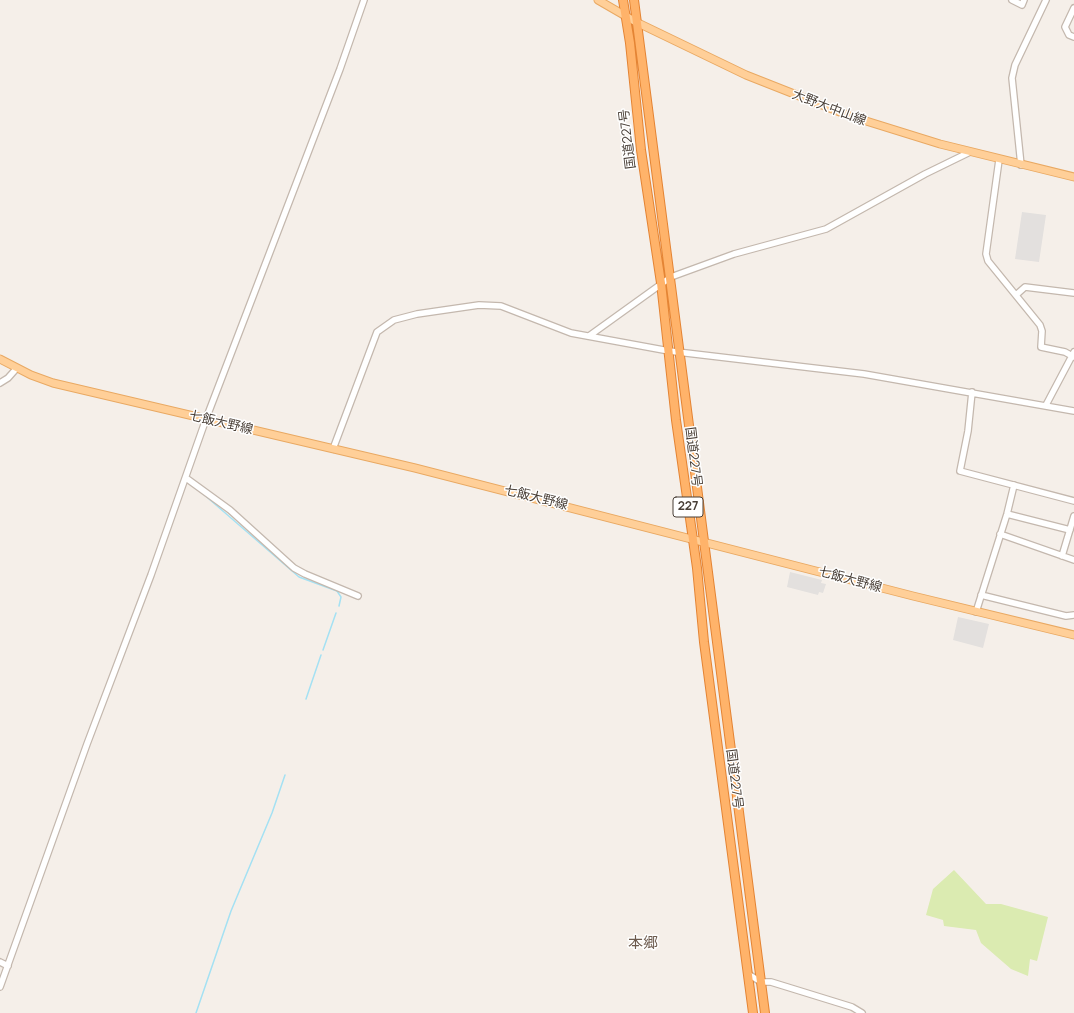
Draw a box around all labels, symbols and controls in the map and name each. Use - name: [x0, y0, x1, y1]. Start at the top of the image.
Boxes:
- street label: 大野大中山線: [790, 87, 868, 129]
- street label: 国道227号: [617, 108, 639, 170]
- street label: 七飯大野線: [188, 408, 254, 438]
- street label: 国道227号: [682, 426, 704, 488]
- street label: 七飯大野線: [503, 483, 569, 513]
- road number: 227: [673, 497, 703, 517]
- street label: 七飯大野線: [817, 564, 883, 596]
- street label: 国道227号: [723, 748, 745, 810]
- district label: 本郷: [628, 935, 658, 953]

